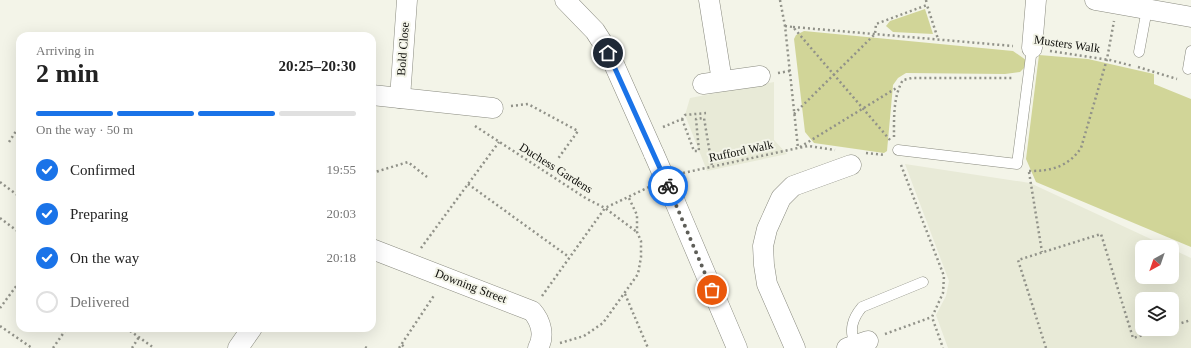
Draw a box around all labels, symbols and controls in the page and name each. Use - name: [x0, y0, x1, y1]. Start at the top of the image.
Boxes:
- street label: Bold Close: [394, 22, 412, 76]
- street label: Musters Walk: [1033, 32, 1101, 56]
- pin: [591, 36, 625, 70]
- icon: home: [597, 42, 619, 64]
- text: Arriving in: [36, 43, 94, 58]
- text: 20:25–20:30: [279, 58, 356, 74]
- text: 2 min: [36, 59, 99, 88]
- text: On the way · 50 m: [36, 122, 133, 137]
- street label: Rufford Walk: [707, 137, 775, 165]
- street label: Duchess Gardens: [517, 140, 595, 196]
- icon: check: [36, 159, 58, 181]
- text: Confirmed: [70, 162, 135, 178]
- text: 19:55: [326, 162, 356, 177]
- courier: [648, 166, 688, 206]
- icon: bike: [657, 175, 679, 197]
- icon: check: [36, 203, 58, 225]
- text: Preparing: [70, 206, 128, 222]
- text: 20:03: [326, 206, 356, 221]
- north arrow: [1135, 240, 1179, 284]
- map controls: [1135, 240, 1179, 336]
- icon: check: [36, 247, 58, 269]
- text: On the way: [70, 250, 139, 266]
- text: 20:18: [326, 250, 356, 265]
- street label: Downing Street: [433, 266, 509, 306]
- pin: [695, 273, 729, 307]
- icon: bag: [701, 279, 723, 301]
- button: layers: [1135, 292, 1179, 336]
- text: Delivered: [70, 294, 129, 310]

